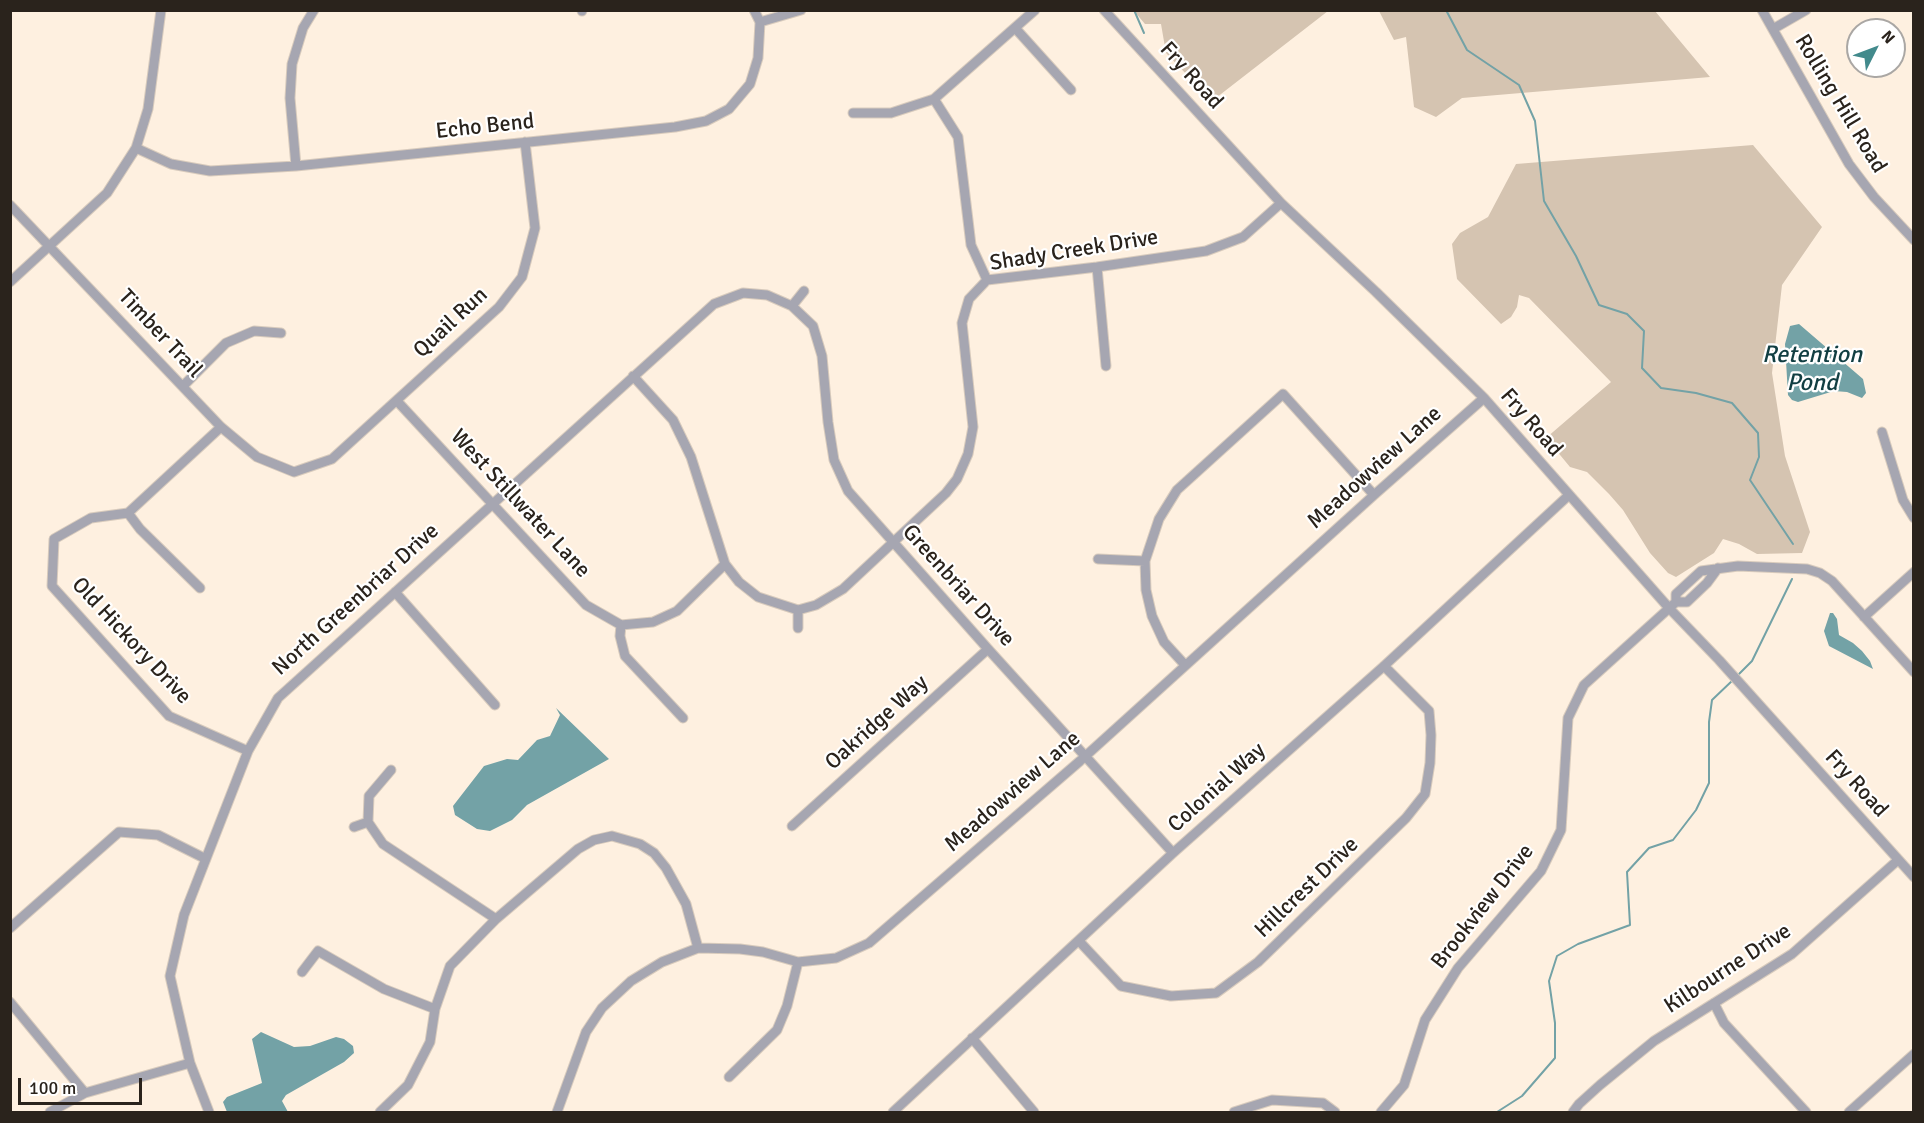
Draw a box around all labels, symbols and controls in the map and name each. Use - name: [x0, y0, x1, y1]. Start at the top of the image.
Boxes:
- north arrow: [1846, 18, 1906, 78]
- text: N: [1877, 26, 1899, 48]
- street label: Rolling Hill Road: [1788, 30, 1892, 178]
- street label: Fry Road: [1154, 37, 1228, 115]
- street label: Echo Bend: [434, 109, 536, 145]
- street label: Shady Creek Drive: [988, 225, 1160, 277]
- street label: Quail Run: [409, 282, 493, 364]
- street label: Timber Trail: [112, 284, 208, 384]
- water label: Retention Pond: [1762, 342, 1862, 398]
- street label: Fry Road: [1494, 383, 1568, 463]
- street label: Meadowview Lane: [1303, 401, 1447, 535]
- street label: West Stillwater Lane: [445, 424, 595, 584]
- street label: North Greenbriar Drive: [267, 518, 445, 682]
- street label: Greenbriar Drive: [896, 520, 1020, 652]
- street label: Old Hickory Drive: [66, 572, 196, 710]
- street label: Oakridge Way: [820, 670, 934, 776]
- street label: Meadowview Lane: [940, 726, 1086, 858]
- street label: Colonial Way: [1163, 737, 1271, 839]
- street label: Fry Road: [1819, 745, 1893, 823]
- street label: Hillcrest Drive: [1250, 832, 1364, 944]
- street label: Brookview Drive: [1426, 839, 1540, 975]
- street label: Kilbourne Drive: [1660, 918, 1796, 1020]
- scale bar: [21, 1066, 146, 1104]
- text: 100 m: [29, 1077, 76, 1099]

